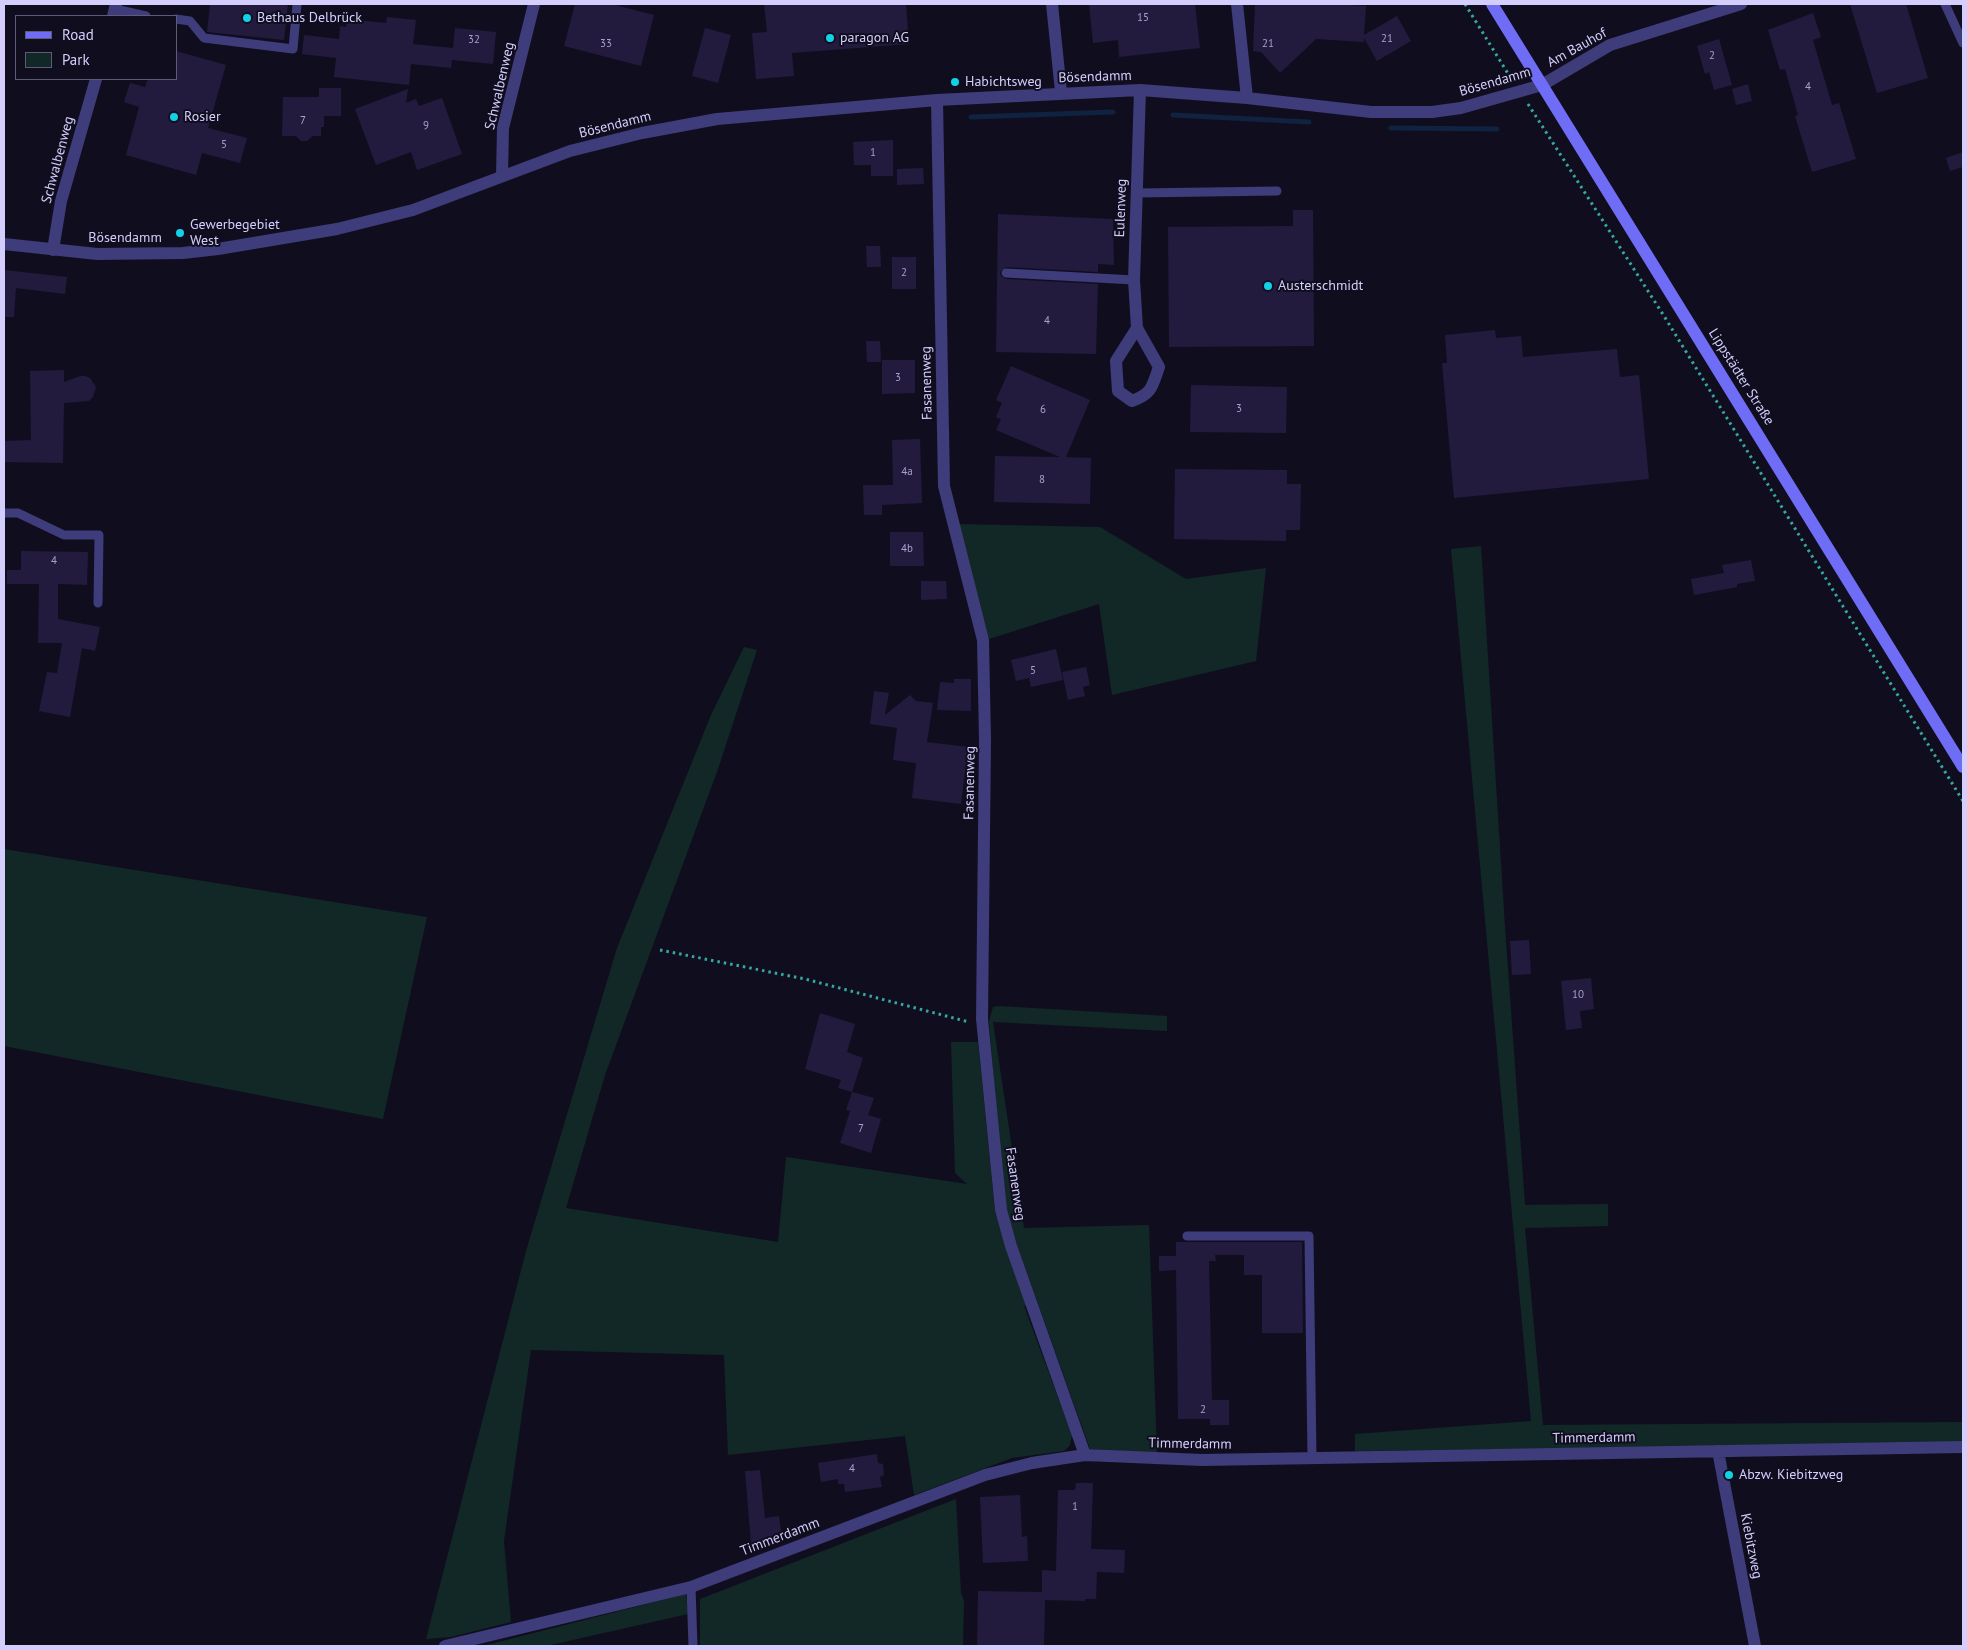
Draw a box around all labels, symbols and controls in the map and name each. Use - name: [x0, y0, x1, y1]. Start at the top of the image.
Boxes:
- place label: Bethaus Delbrück: [257, 10, 362, 26]
- house number: 15: [1137, 11, 1149, 25]
- marker: Bethaus Delbrück: [241, 12, 253, 24]
- legend: [15, 15, 178, 80]
- text: Road: [62, 25, 94, 44]
- street label: Am Bauhof: [1544, 25, 1610, 71]
- place label: paragon AG: [840, 30, 909, 46]
- marker: paragon AG: [824, 32, 836, 44]
- house number: 21: [1381, 32, 1393, 46]
- house number: 32: [468, 33, 480, 47]
- house number: 33: [600, 37, 612, 51]
- house number: 21: [1262, 37, 1274, 51]
- street label: Schwalbenweg: [482, 40, 518, 132]
- house number: 2: [1709, 49, 1715, 63]
- text: Park: [62, 50, 90, 69]
- street label: Bösendamm: [1457, 64, 1533, 100]
- street label: Bösendamm: [1058, 67, 1132, 87]
- place label: Habichtsweg: [965, 74, 1042, 90]
- marker: Habichtsweg: [949, 76, 961, 88]
- house number: 4: [1805, 80, 1811, 94]
- street label: Bösendamm: [577, 108, 653, 142]
- place label: Rosier: [184, 109, 221, 125]
- marker: Rosier: [168, 111, 180, 123]
- house number: 7: [300, 114, 306, 128]
- street label: Schwalbenweg: [38, 115, 78, 205]
- house number: 9: [423, 119, 429, 133]
- house number: 5: [221, 138, 227, 152]
- house number: 1: [870, 146, 876, 160]
- street label: Eulenweg: [1112, 178, 1130, 238]
- place label: Gewerbegebiet West: [190, 217, 280, 250]
- marker: Gewerbegebiet West: [174, 227, 186, 239]
- street label: Bösendamm: [88, 230, 162, 246]
- house number: 2: [901, 266, 907, 280]
- place label: Austerschmidt: [1278, 278, 1363, 294]
- marker: Austerschmidt: [1262, 280, 1274, 292]
- house number: 4: [1044, 314, 1050, 328]
- street label: Lippstädter Straße: [1705, 326, 1777, 428]
- street label: Fasanenweg: [918, 346, 936, 420]
- house number: 3: [895, 371, 901, 385]
- house number: 3: [1236, 402, 1242, 416]
- house number: 6: [1040, 403, 1046, 417]
- house number: 4a: [901, 465, 913, 479]
- house number: 8: [1039, 473, 1045, 487]
- house number: 4b: [901, 542, 913, 556]
- house number: 4: [51, 554, 57, 568]
- house number: 5: [1030, 664, 1036, 678]
- street label: Fasanenweg: [961, 746, 979, 820]
- house number: 10: [1572, 988, 1584, 1002]
- house number: 7: [858, 1122, 864, 1136]
- street label: Fasanenweg: [1002, 1146, 1028, 1222]
- house number: 2: [1200, 1403, 1206, 1417]
- street label: Timmerdamm: [1552, 1429, 1636, 1447]
- street label: Timmerdamm: [1148, 1435, 1232, 1453]
- house number: 4: [849, 1462, 855, 1476]
- place label: Abzw. Kiebitzweg: [1739, 1467, 1843, 1483]
- marker: Abzw. Kiebitzweg: [1723, 1469, 1735, 1481]
- house number: 1: [1072, 1500, 1078, 1514]
- street label: Kiebitzweg: [1736, 1512, 1766, 1580]
- street label: Timmerdamm: [738, 1514, 822, 1560]

